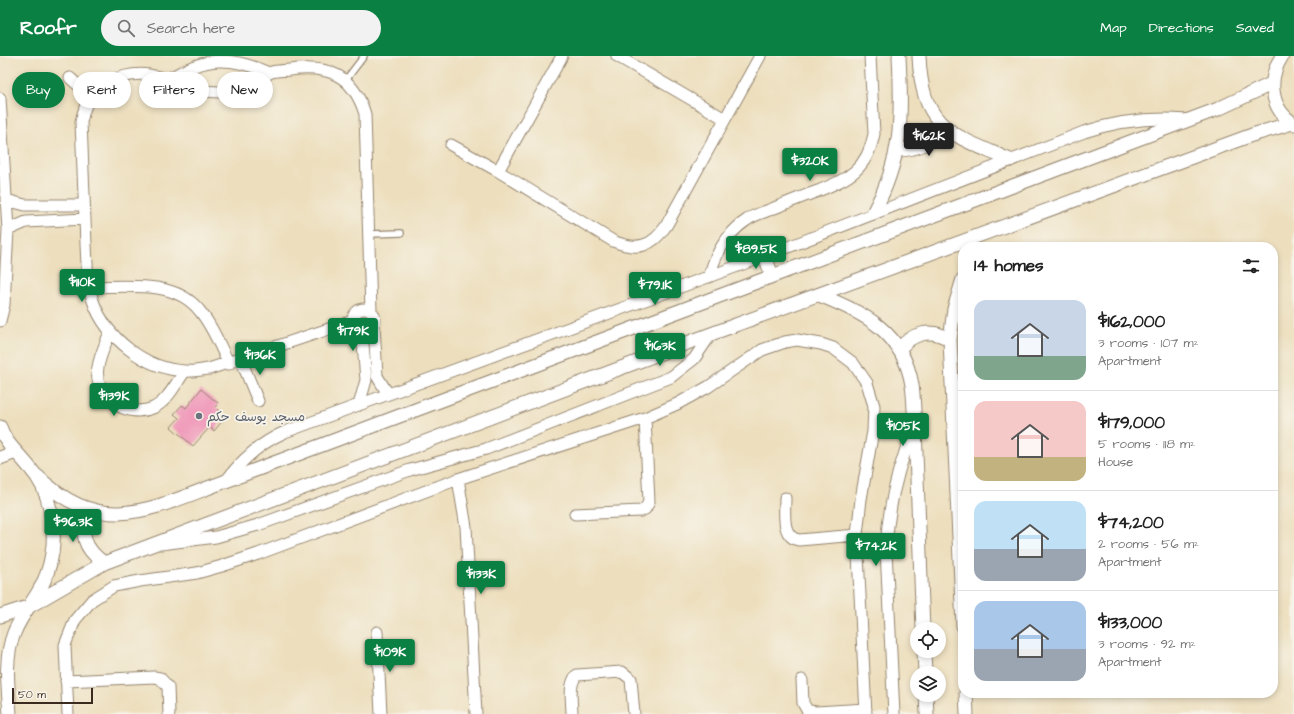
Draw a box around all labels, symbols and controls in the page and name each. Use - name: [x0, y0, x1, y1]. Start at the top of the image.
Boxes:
- search box: [101, 10, 381, 46]
- text: Roofr: [20, 15, 77, 42]
- icon: search: [115, 17, 137, 39]
- text: Search here: [147, 18, 235, 39]
- text: Map: [1100, 18, 1127, 38]
- text: Directions: [1149, 18, 1214, 38]
- text: Saved: [1236, 18, 1274, 38]
- chip: Buy: [12, 72, 65, 108]
- chip: Rent: [73, 72, 131, 108]
- chip: Filters: [139, 72, 209, 108]
- chip: New: [217, 72, 273, 108]
- pin: $162K: [901, 123, 957, 157]
- text: $162K: [913, 127, 945, 145]
- pin: $320K: [782, 148, 838, 182]
- text: $320K: [791, 152, 829, 170]
- pin: $89.5K: [723, 236, 789, 270]
- text: $89.5K: [735, 240, 777, 258]
- text: 14 homes: [974, 254, 1044, 278]
- icon: filters: [1240, 255, 1262, 277]
- pin: $110K: [54, 269, 110, 303]
- pin: $79.1K: [622, 272, 688, 306]
- text: $110K: [69, 273, 95, 291]
- text: $79.1K: [638, 276, 672, 294]
- text: $162,000: [1098, 310, 1165, 334]
- icon: home: [1006, 316, 1054, 364]
- pin: $179K: [325, 318, 381, 352]
- text: $179K: [337, 322, 369, 340]
- pin: $163K: [632, 333, 688, 367]
- text: 3 rooms · 107 m²: [1098, 334, 1199, 352]
- text: $163K: [644, 337, 676, 355]
- pin: $136K: [232, 342, 288, 376]
- text: $136K: [244, 346, 276, 364]
- text: Apartment: [1098, 352, 1162, 370]
- pin: $139K: [86, 383, 142, 417]
- text: $139K: [99, 387, 129, 405]
- place label: مسجد يوسف حكم: [207, 408, 305, 427]
- marker: مسجد يوسف حكم: [194, 411, 204, 421]
- text: $179,000: [1098, 411, 1165, 435]
- pin: $105K: [875, 413, 931, 447]
- text: $105K: [886, 417, 920, 435]
- icon: home: [1006, 417, 1054, 465]
- text: 5 rooms · 118 m²: [1098, 435, 1195, 453]
- text: House: [1098, 453, 1133, 471]
- pin: $96.3K: [40, 509, 106, 543]
- text: $74,200: [1098, 511, 1164, 535]
- text: $96.3K: [53, 513, 93, 531]
- icon: home: [1006, 517, 1054, 565]
- pin: $74.2K: [843, 533, 909, 567]
- text: 2 rooms · 56 m²: [1098, 535, 1199, 553]
- text: $74.2K: [855, 537, 897, 555]
- text: Apartment: [1098, 553, 1162, 571]
- pin: $133K: [453, 561, 509, 595]
- text: $133K: [466, 565, 496, 583]
- text: $133,000: [1098, 611, 1162, 635]
- icon: home: [1006, 617, 1054, 665]
- map controls: [910, 622, 946, 702]
- button: locate: [910, 622, 946, 658]
- text: 3 rooms · 92 m²: [1098, 635, 1196, 653]
- pin: $109K: [362, 639, 418, 673]
- text: $109K: [374, 643, 406, 661]
- text: Apartment: [1098, 653, 1162, 671]
- button: layers: [910, 666, 946, 702]
- scale bar: [12, 686, 93, 705]
- text: 50 m: [18, 687, 46, 702]

